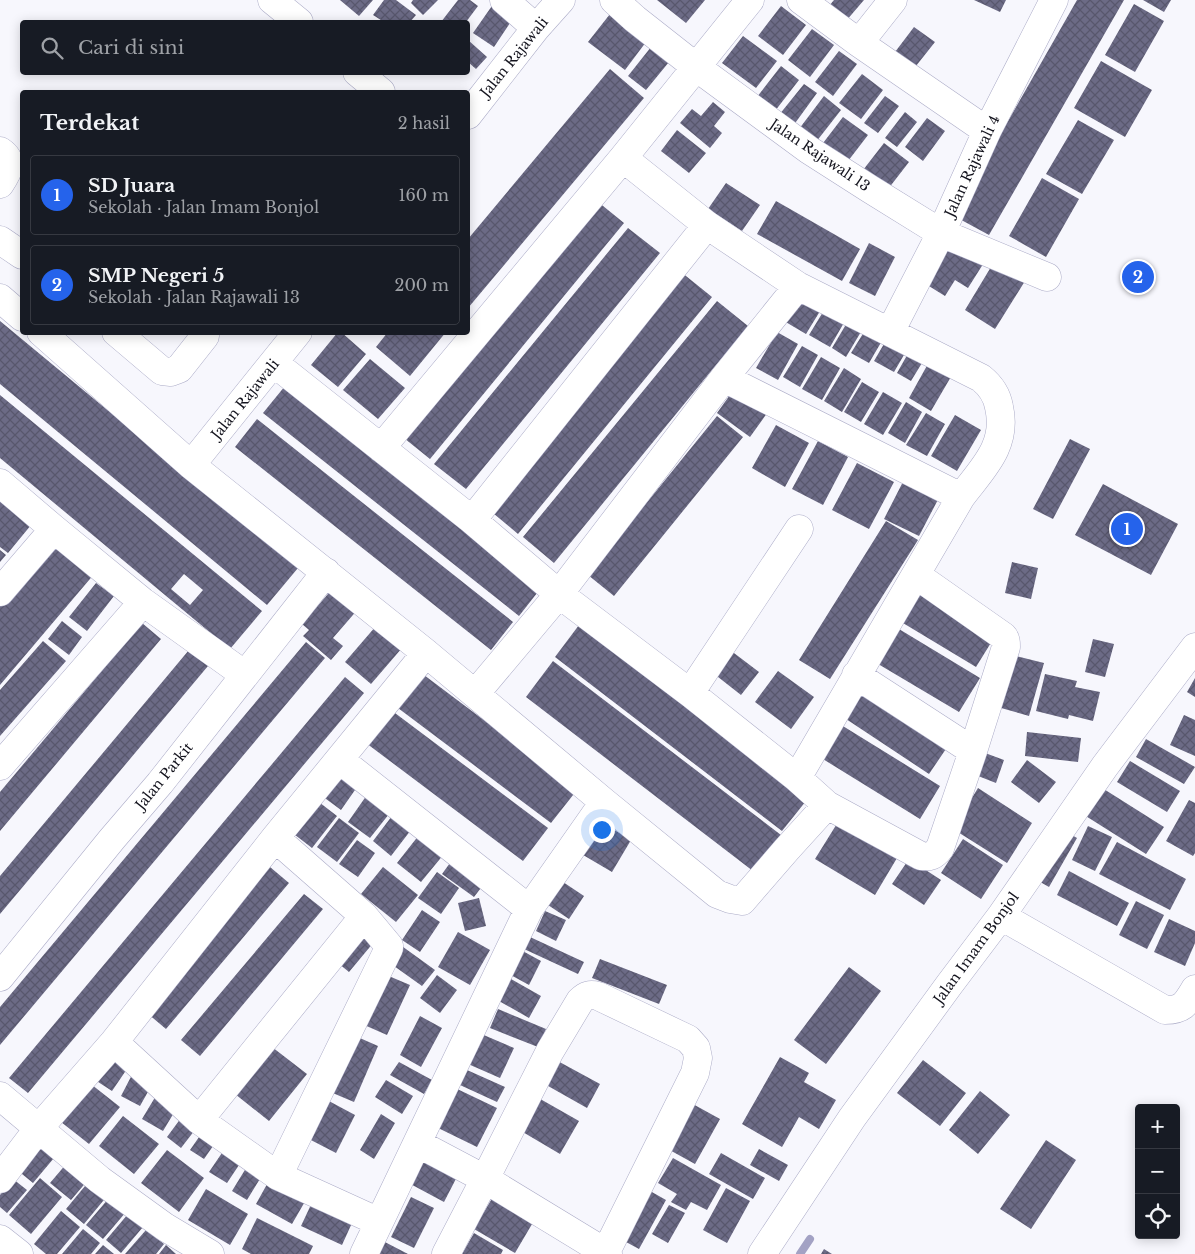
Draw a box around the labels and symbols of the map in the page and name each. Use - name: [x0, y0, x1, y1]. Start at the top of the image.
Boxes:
- street label: Jalan Rajawali: [475, 13, 552, 102]
- street label: Jalan Rajawali 4: [940, 112, 1003, 222]
- street label: Jalan Rajawali 13: [765, 114, 874, 195]
- pin: 2: [1122, 258, 1154, 296]
- street label: Jalan Rajawali: [206, 355, 283, 444]
- pin: 1: [1111, 510, 1143, 548]
- street label: Jalan Parkit: [130, 738, 197, 815]
- your location: [589, 817, 615, 843]
- street label: Jalan Imam Bonjol: [928, 888, 1023, 1009]

